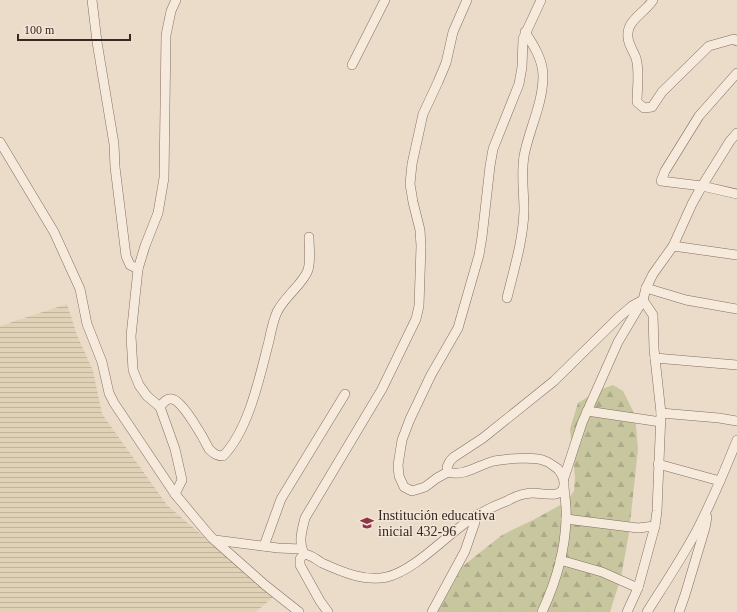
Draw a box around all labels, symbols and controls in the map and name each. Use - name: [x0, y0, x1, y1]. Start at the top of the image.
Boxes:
- scale bar: [18, 16, 130, 42]
- text: 100 m: [24, 23, 55, 37]
- place label: Institución educativa inicial 432-96: [378, 508, 496, 539]
- school or university icon: Institución educativa inicial 432-96: [359, 515, 375, 531]

